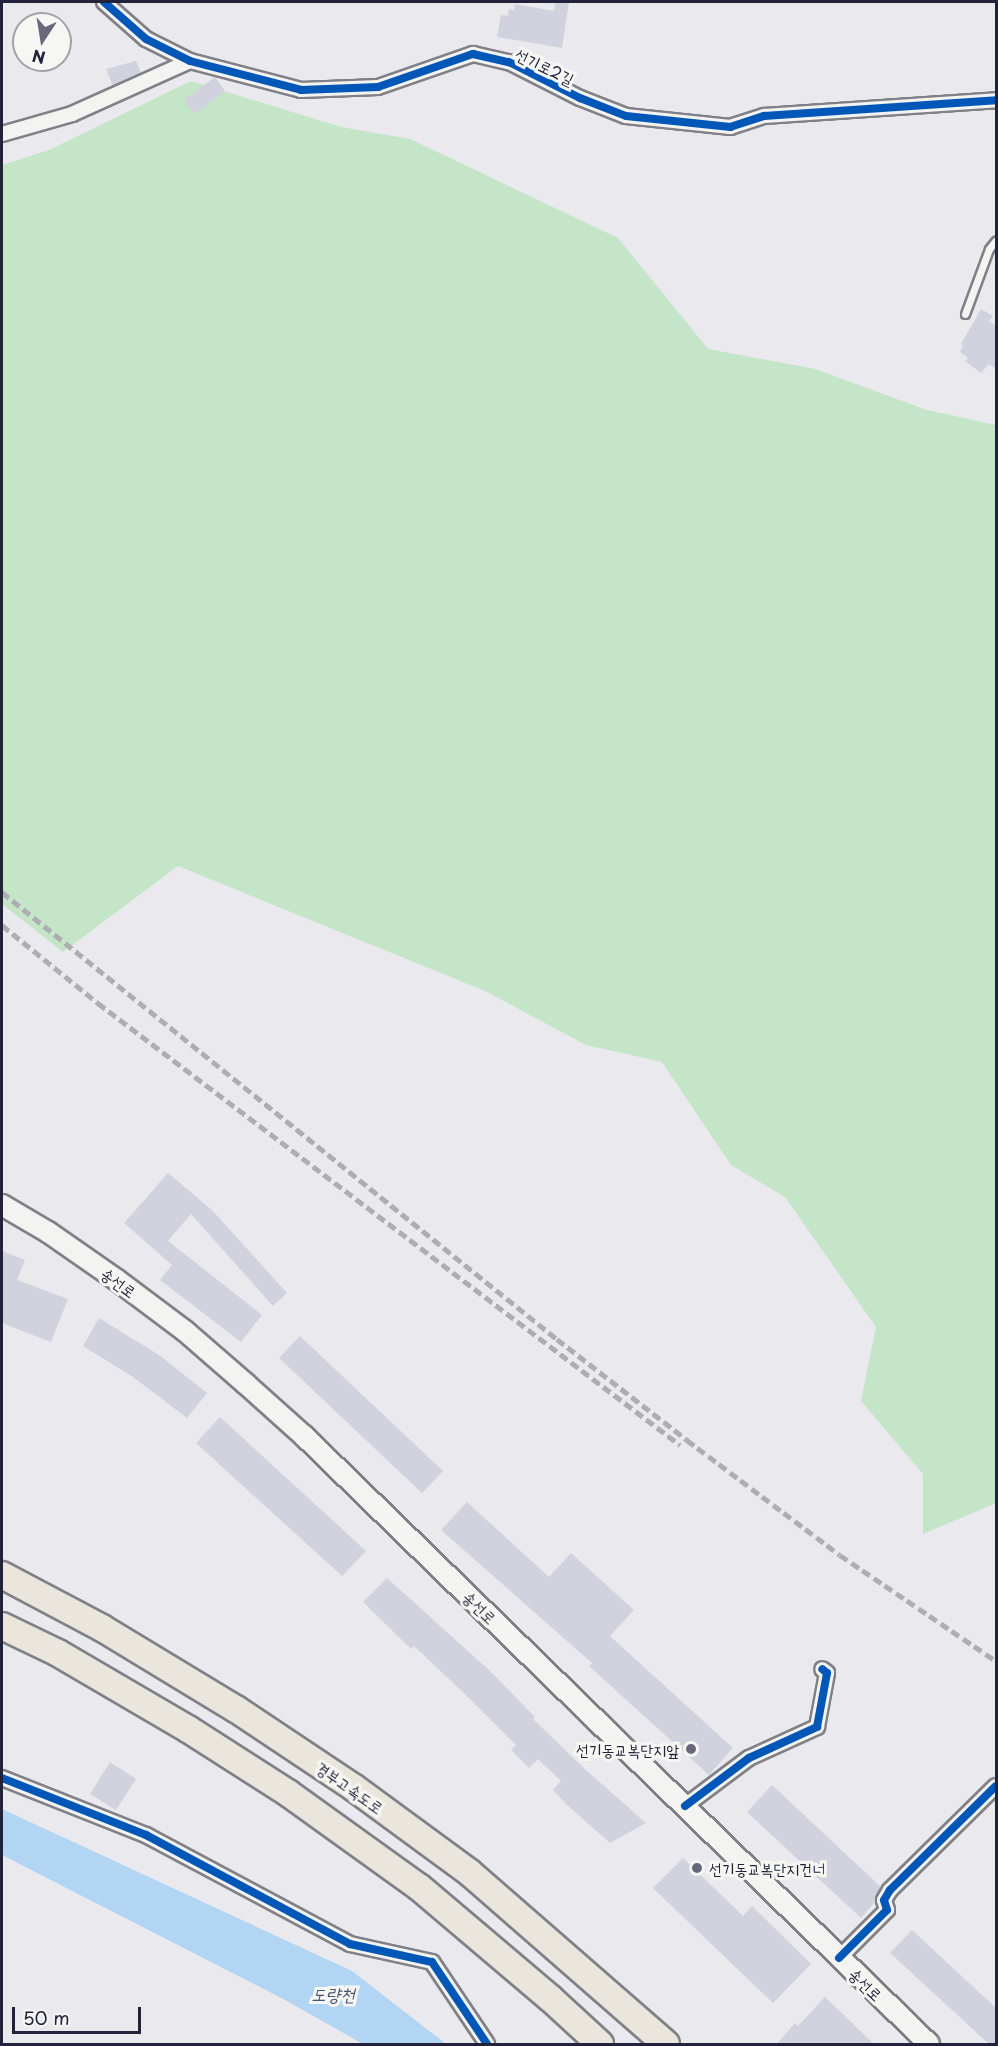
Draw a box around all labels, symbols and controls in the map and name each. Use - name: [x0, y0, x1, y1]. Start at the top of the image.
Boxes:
- north arrow: [12, 12, 72, 72]
- street label: 선기로2길: [513, 44, 577, 88]
- text: N: [30, 45, 47, 71]
- street label: 송선로: [98, 1263, 140, 1301]
- street label: 송선로: [459, 1587, 501, 1627]
- place label: 선기동교복단지앞: [576, 1739, 679, 1759]
- marker: 선기동교복단지앞: [684, 1742, 698, 1756]
- street label: 경부고속도로: [313, 1757, 387, 1817]
- place label: 선기동교복단지건너: [709, 1858, 825, 1878]
- marker: 선기동교복단지건너: [690, 1861, 704, 1875]
- street label: 송선로: [845, 1964, 887, 2004]
- water label: 도량천: [311, 1983, 355, 2005]
- scale bar: [15, 1995, 144, 2033]
- text: 50 m: [23, 2004, 70, 2031]

